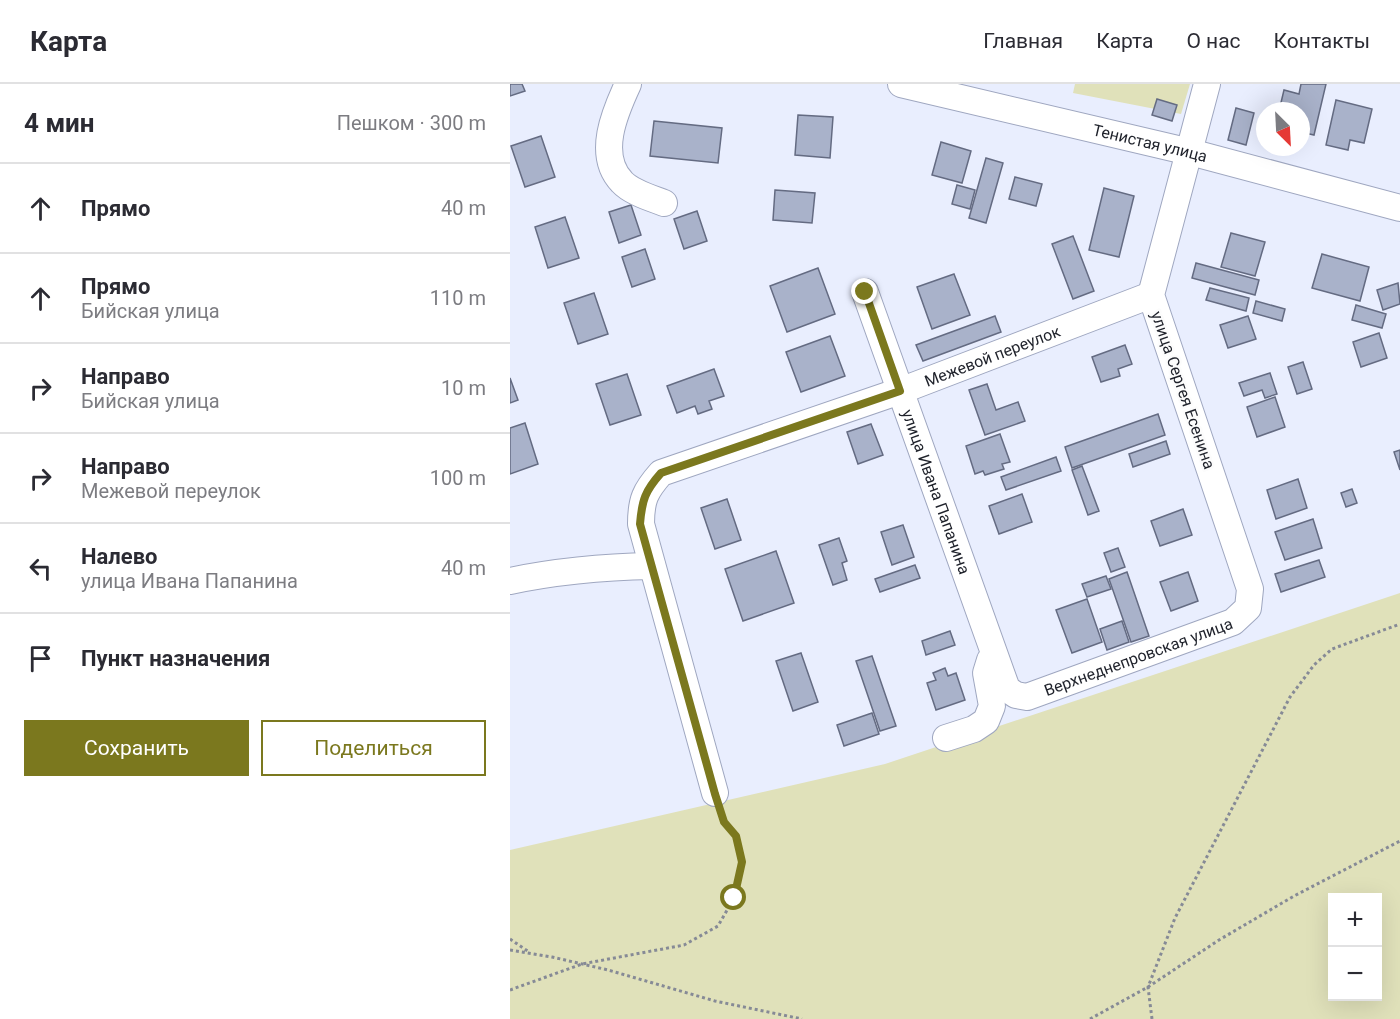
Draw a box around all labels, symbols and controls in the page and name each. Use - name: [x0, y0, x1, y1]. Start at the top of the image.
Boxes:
- text: Карта: [30, 25, 107, 58]
- text: Главная: [983, 29, 1063, 53]
- text: Карта: [1096, 29, 1153, 53]
- text: О нас: [1186, 29, 1241, 53]
- text: Контакты: [1274, 29, 1370, 53]
- north arrow: [1256, 102, 1310, 156]
- text: 4 мин: [24, 108, 95, 138]
- text: Пешком · 300 m: [337, 111, 486, 135]
- street label: Тенистая улица: [1091, 120, 1209, 166]
- icon: ahead: [24, 192, 57, 225]
- text: Прямо: [81, 196, 150, 221]
- text: 40 m: [441, 196, 486, 220]
- text: Прямо: [81, 274, 150, 299]
- route end: [851, 278, 877, 304]
- icon: ahead: [24, 282, 57, 315]
- text: 110 m: [430, 286, 486, 310]
- text: Бийская улица: [81, 299, 220, 323]
- street label: улица Сергея Есенина: [1147, 309, 1219, 471]
- street label: Межевой переулок: [922, 321, 1063, 390]
- text: Направо: [81, 364, 170, 389]
- icon: right: [24, 372, 57, 405]
- text: 10 m: [441, 376, 486, 400]
- text: Бийская улица: [81, 389, 220, 413]
- street label: улица Ивана Папанина: [898, 407, 975, 577]
- text: Направо: [81, 454, 170, 479]
- icon: right: [24, 462, 57, 495]
- text: 100 m: [430, 466, 486, 490]
- text: Межевой переулок: [81, 479, 261, 503]
- text: Налево: [81, 544, 158, 569]
- icon: left: [24, 552, 57, 585]
- text: 40 m: [441, 556, 486, 580]
- text: улица Ивана Папанина: [81, 569, 298, 593]
- street label: Верхнеднепровская улица: [1041, 613, 1235, 700]
- icon: arrive: [24, 642, 57, 675]
- text: Пункт назначения: [81, 646, 270, 671]
- button: Сохранить: [24, 720, 249, 776]
- button: Поделиться: [261, 720, 486, 776]
- route start: [720, 884, 746, 910]
- map controls: [1328, 893, 1382, 1001]
- button: +: [1328, 893, 1382, 947]
- button: −: [1328, 947, 1382, 1001]

